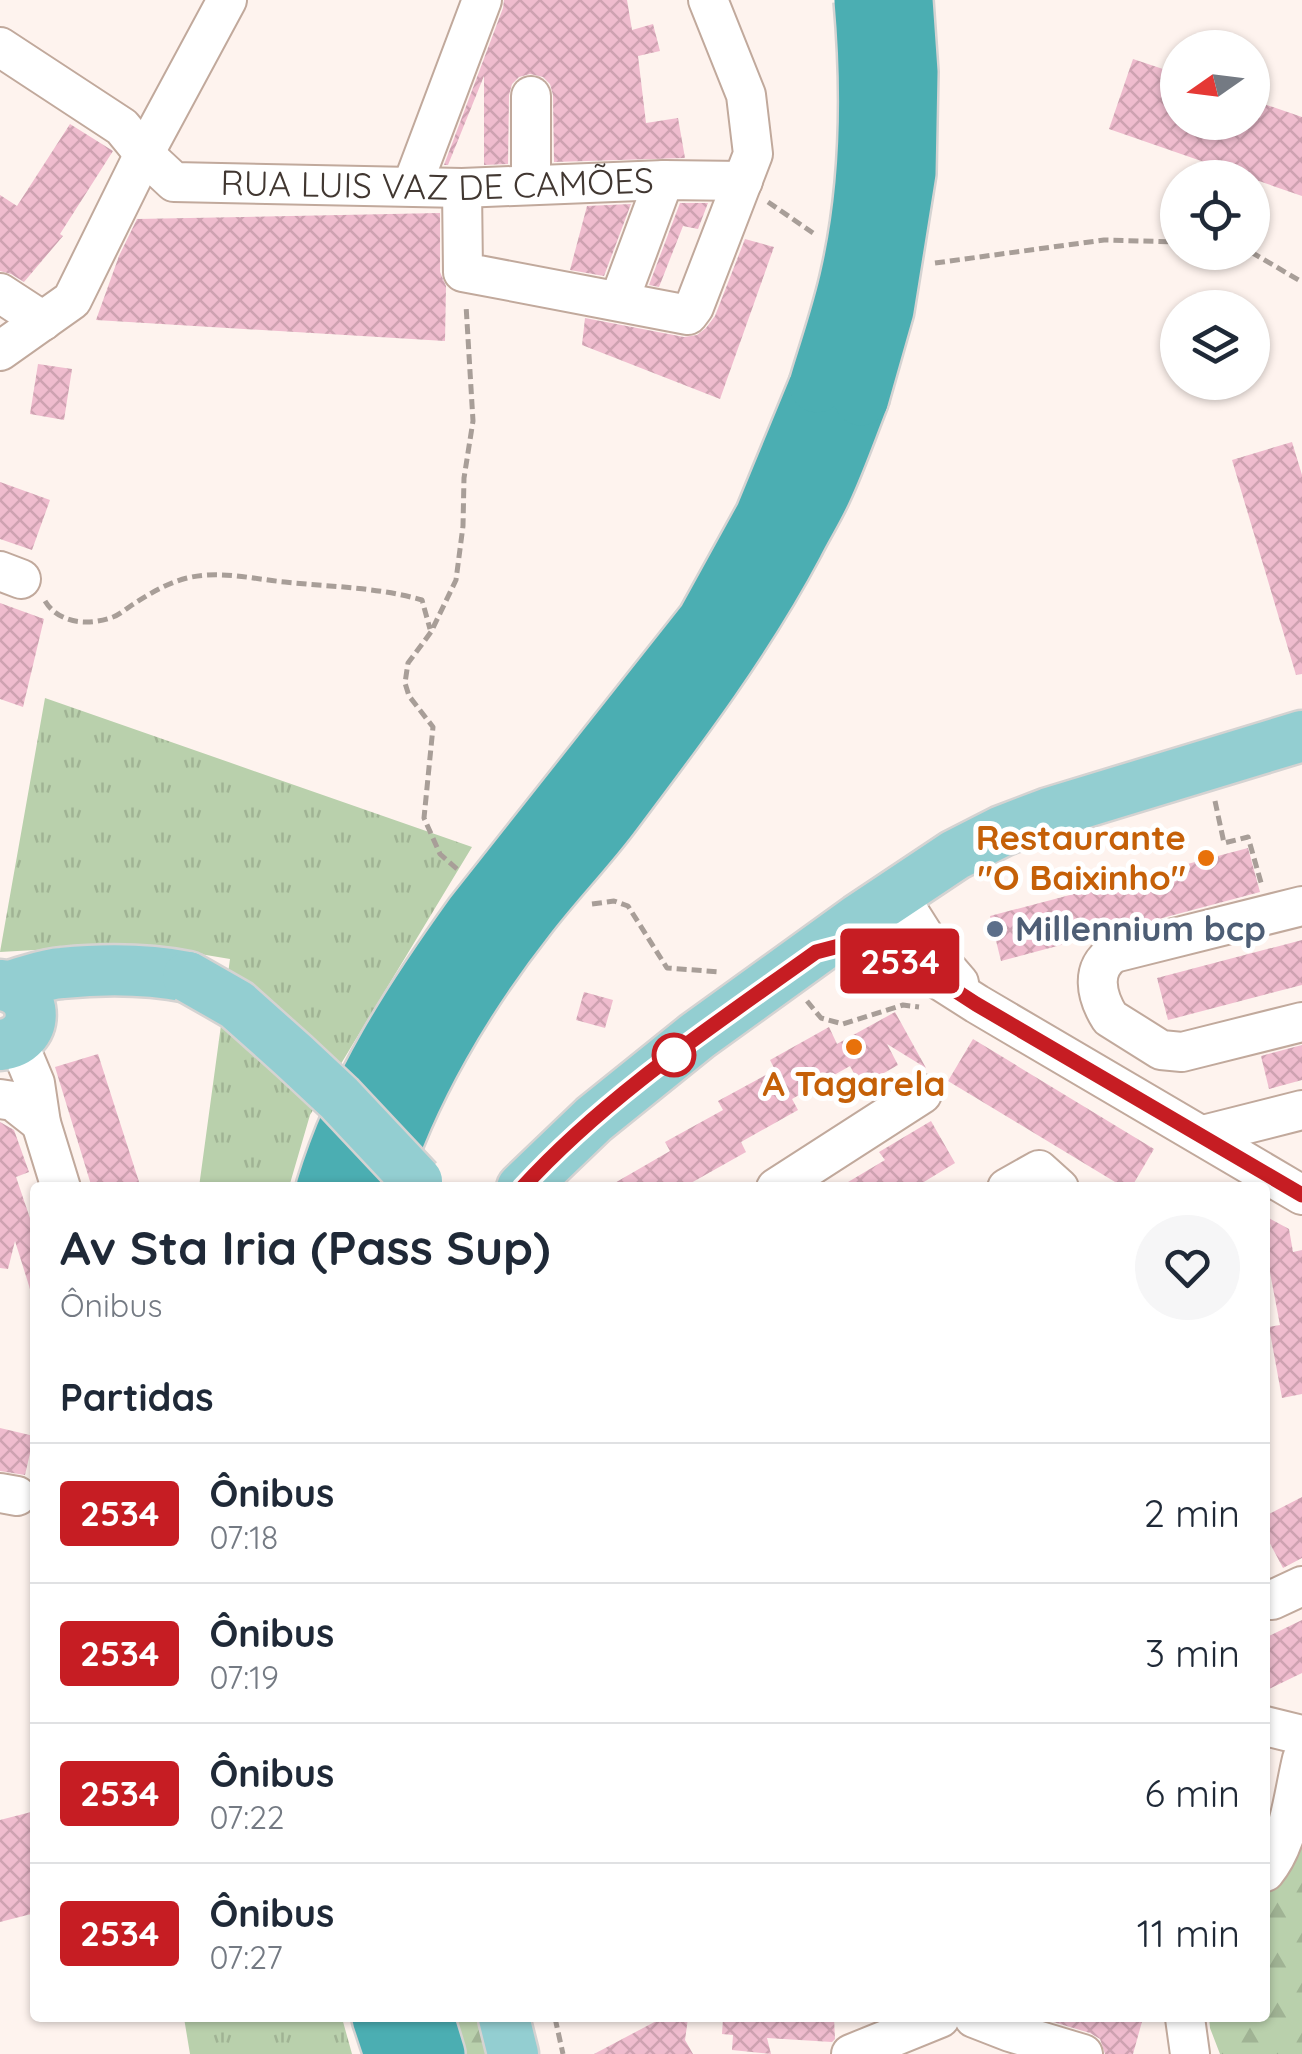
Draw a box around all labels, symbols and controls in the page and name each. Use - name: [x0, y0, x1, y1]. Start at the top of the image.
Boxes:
- north arrow: [1160, 30, 1270, 140]
- map controls: [1160, 30, 1270, 400]
- street label: RUA LUIS VAZ DE CAMÕES: [220, 157, 655, 209]
- button: locate: [1160, 160, 1270, 270]
- button: layers: [1160, 290, 1270, 400]
- place label: Restaurante "O Baixinho": [976, 815, 1186, 899]
- marker: Restaurante "O Baixinho": [1195, 847, 1217, 869]
- place label: Millennium bcp: [1015, 906, 1266, 950]
- marker: Millennium bcp: [984, 918, 1006, 940]
- line badge: 2534: [830, 928, 970, 994]
- text: 2534: [860, 939, 940, 983]
- unlabelled marker: [653, 1034, 695, 1076]
- marker: A Tagarela: [843, 1036, 865, 1058]
- place label: A Tagarela: [762, 1061, 946, 1105]
- button: heart: [1135, 1215, 1240, 1320]
- text: Av Sta Iria (Pass Sup): [60, 1217, 550, 1277]
- text: Ônibus: [60, 1285, 162, 1325]
- text: Partidas: [60, 1373, 214, 1421]
- text: Ônibus: [209, 1469, 334, 1517]
- text: 2 min: [1144, 1489, 1240, 1537]
- text: 2534: [80, 1491, 159, 1535]
- text: 07:18: [209, 1517, 278, 1557]
- text: Ônibus: [209, 1609, 334, 1657]
- text: 3 min: [1145, 1629, 1240, 1677]
- text: 2534: [80, 1631, 159, 1675]
- text: 07:19: [209, 1657, 279, 1697]
- text: Ônibus: [209, 1749, 334, 1797]
- text: 6 min: [1144, 1769, 1240, 1817]
- text: 2534: [80, 1771, 159, 1815]
- text: 07:22: [209, 1797, 285, 1837]
- text: Ônibus: [209, 1889, 334, 1937]
- text: 11 min: [1137, 1909, 1240, 1957]
- text: 2534: [80, 1911, 159, 1955]
- text: 07:27: [209, 1937, 283, 1977]

